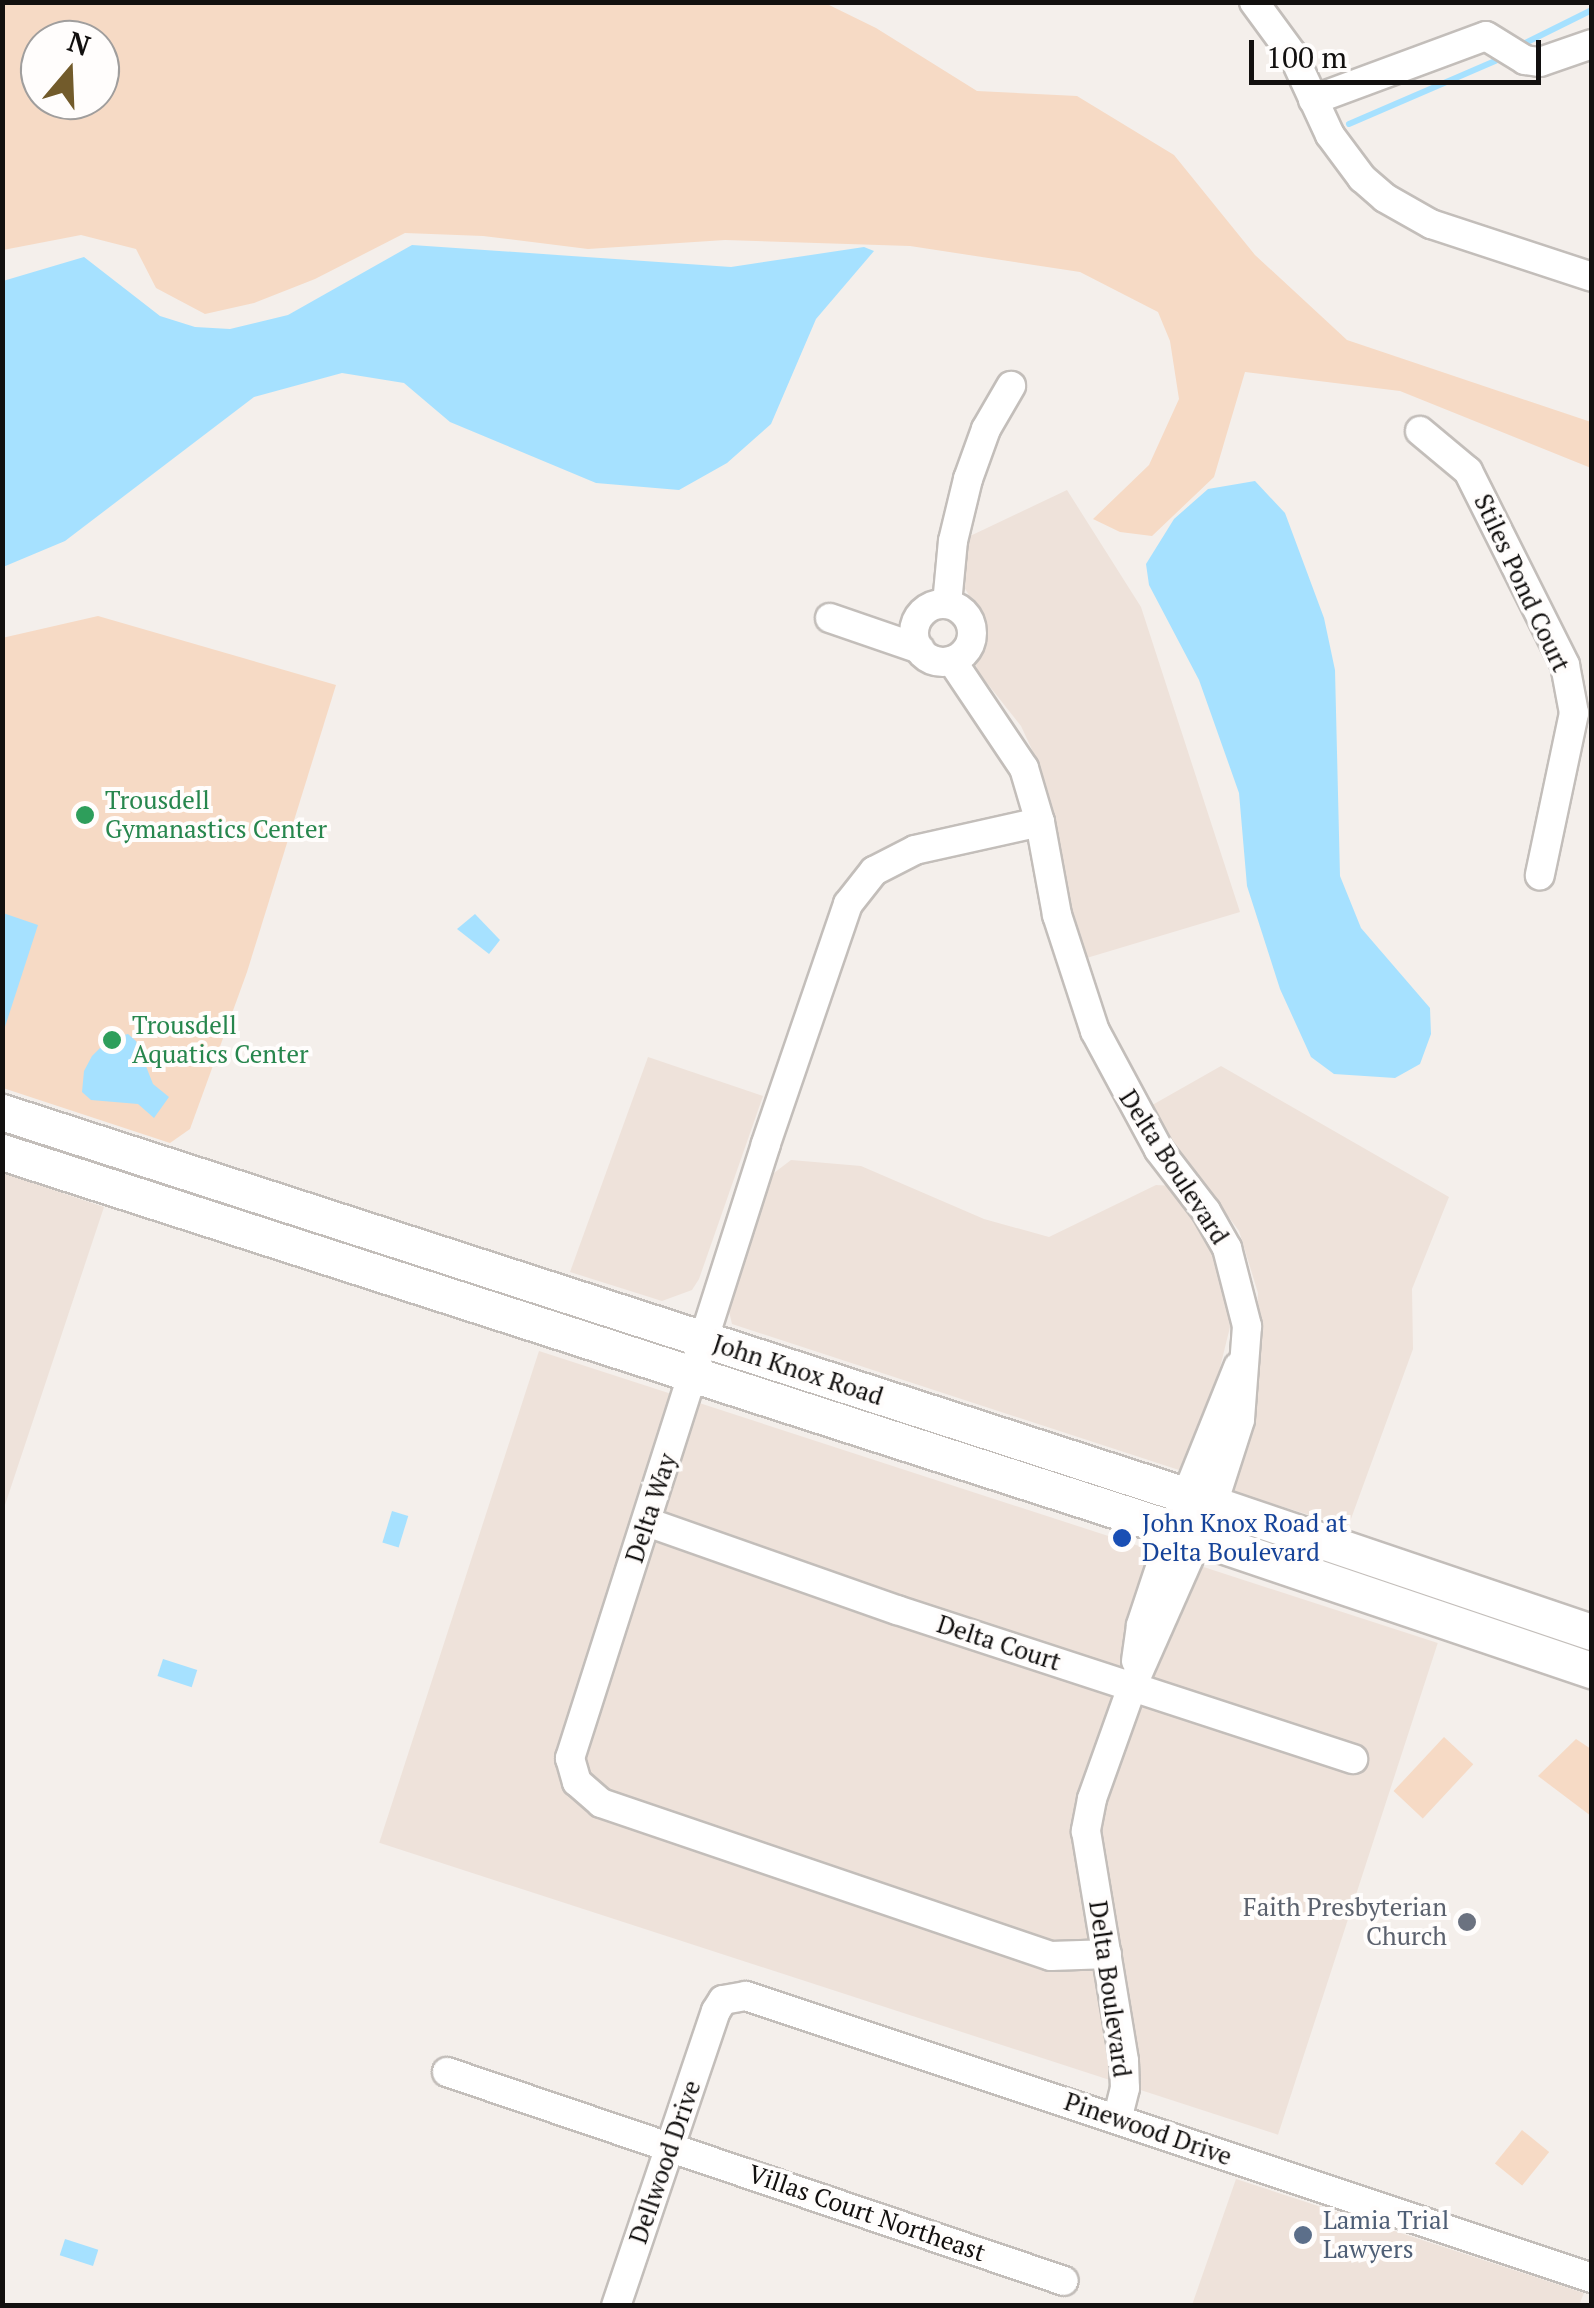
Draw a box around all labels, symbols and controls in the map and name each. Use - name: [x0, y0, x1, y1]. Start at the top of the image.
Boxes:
- north arrow: [20, 20, 120, 120]
- scale bar: [1254, 20, 1546, 82]
- text: N: [63, 22, 95, 64]
- text: 100 m: [1266, 37, 1347, 77]
- street label: Stiles Pond Court: [1468, 489, 1576, 677]
- place label: Trousdell Gymanastics Center: [105, 786, 327, 845]
- marker: Trousdell Gymanastics Center: [74, 804, 96, 826]
- place label: Trousdell Aquatics Center: [132, 1011, 309, 1070]
- marker: Trousdell Aquatics Center: [101, 1029, 123, 1051]
- street label: Delta Boulevard: [1113, 1084, 1235, 1250]
- street label: John Knox Road: [709, 1328, 887, 1412]
- street label: Delta Way: [619, 1450, 683, 1566]
- place label: John Knox Road at Delta Boulevard: [1142, 1509, 1347, 1568]
- marker: John Knox Road at Delta Boulevard: [1111, 1527, 1133, 1549]
- street label: Delta Court: [933, 1609, 1065, 1677]
- place label: Faith Presbyterian Church: [1243, 1893, 1447, 1952]
- street label: Delta Boulevard: [1083, 1899, 1137, 2079]
- marker: Faith Presbyterian Church: [1456, 1911, 1478, 1933]
- street label: Dellwood Drive: [623, 2077, 707, 2247]
- street label: Pinewood Drive: [1060, 2086, 1236, 2172]
- street label: Villas Court Northeast: [744, 2158, 990, 2268]
- place label: Lamia Trial Lawyers: [1323, 2206, 1449, 2265]
- marker: Lamia Trial Lawyers: [1292, 2224, 1314, 2246]

